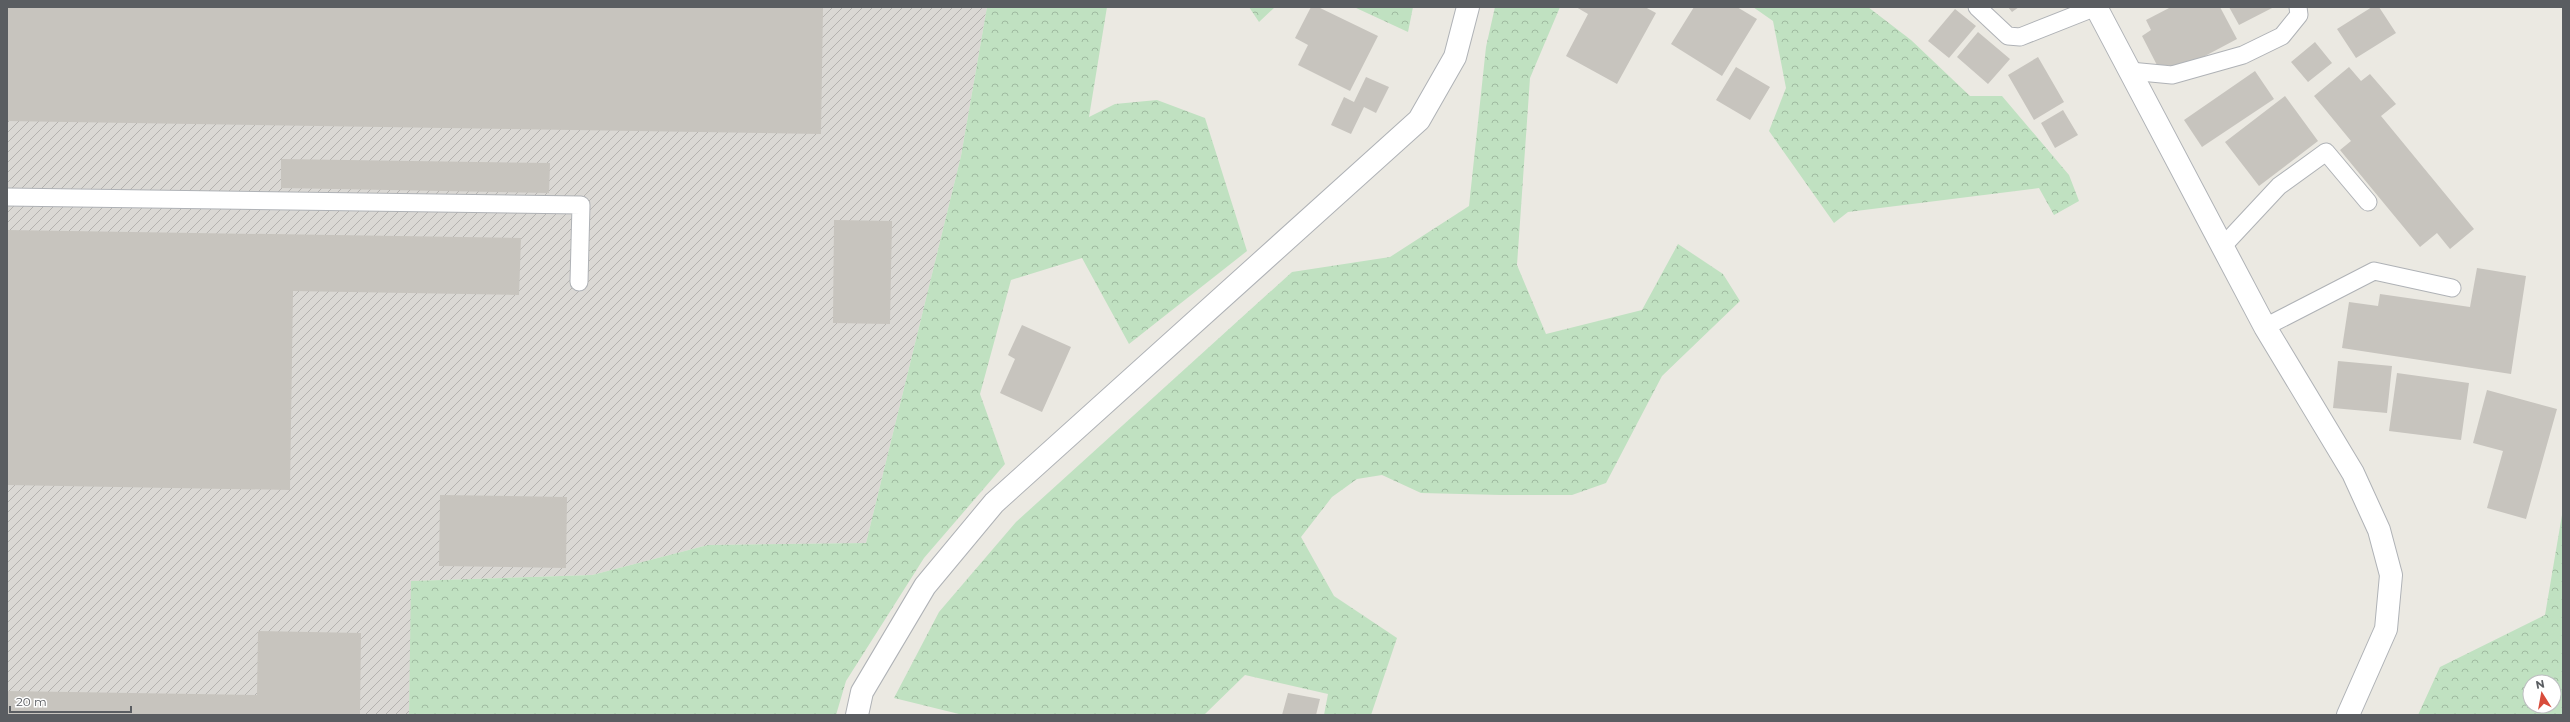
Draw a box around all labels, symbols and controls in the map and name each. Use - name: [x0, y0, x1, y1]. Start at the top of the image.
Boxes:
- north arrow: [2522, 674, 2562, 714]
- text: N: [2534, 676, 2546, 692]
- scale bar: [10, 688, 131, 714]
- text: 20 m: [16, 694, 47, 709]

